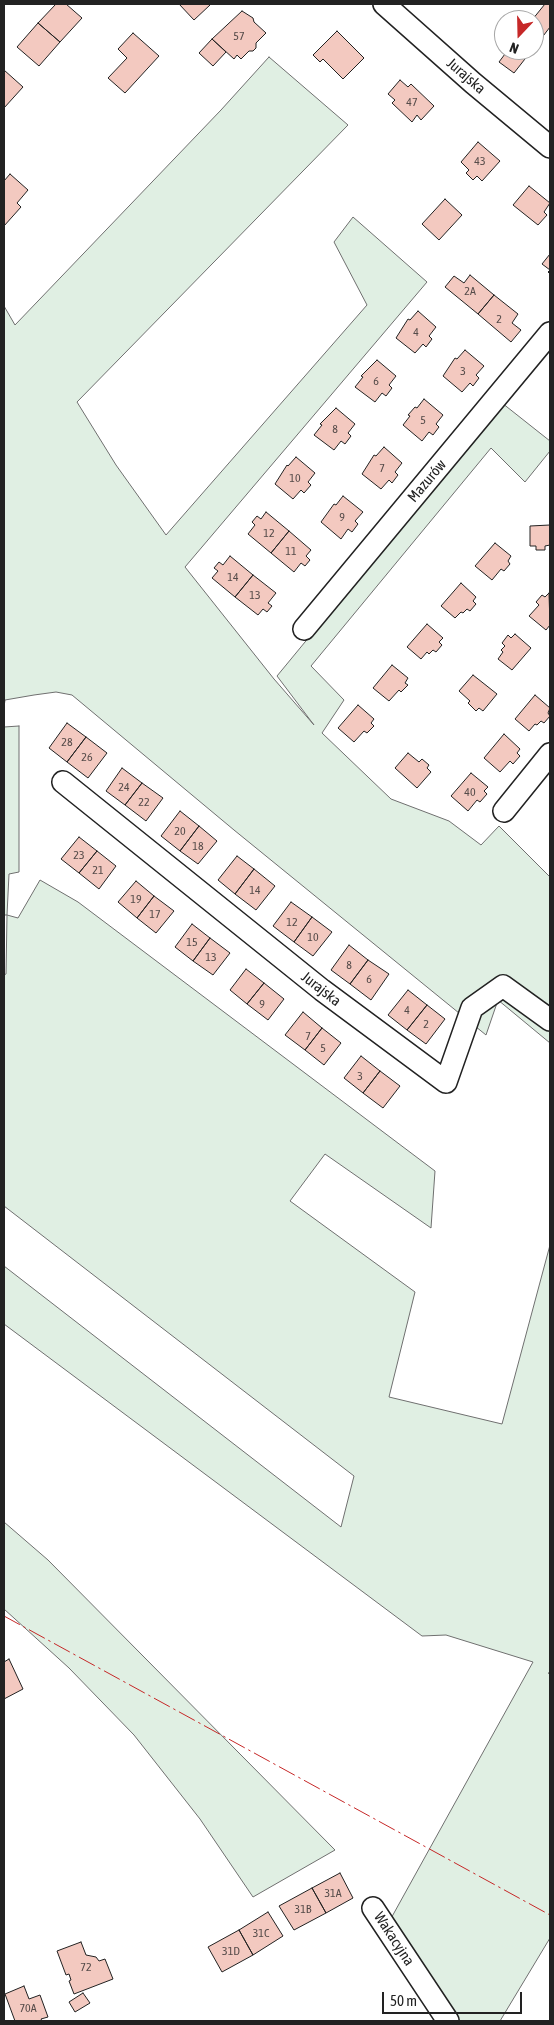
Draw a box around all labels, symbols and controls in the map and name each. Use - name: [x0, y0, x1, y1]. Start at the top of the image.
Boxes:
- north arrow: [494, 10, 544, 60]
- house number: 57: [233, 29, 245, 43]
- text: N: [507, 39, 521, 57]
- street label: Jurajska: [443, 54, 489, 98]
- house number: 47: [406, 95, 418, 109]
- house number: 43: [474, 154, 486, 168]
- house number: 2A: [464, 284, 476, 298]
- house number: 2: [496, 312, 502, 326]
- house number: 4: [413, 325, 419, 339]
- house number: 3: [460, 364, 466, 378]
- house number: 6: [373, 374, 379, 388]
- house number: 5: [420, 413, 426, 427]
- house number: 8: [332, 422, 338, 436]
- street label: Mazurów: [404, 456, 450, 506]
- house number: 7: [379, 461, 385, 475]
- house number: 10: [289, 471, 301, 485]
- house number: 9: [339, 510, 345, 524]
- house number: 12: [263, 526, 275, 540]
- house number: 11: [285, 544, 297, 558]
- house number: 14: [227, 570, 239, 584]
- house number: 13: [249, 588, 261, 602]
- house number: 28: [61, 735, 73, 749]
- house number: 26: [81, 750, 93, 764]
- house number: 24: [118, 780, 130, 794]
- house number: 40: [464, 785, 476, 799]
- house number: 22: [138, 795, 150, 809]
- house number: 20: [174, 824, 186, 838]
- house number: 18: [192, 839, 204, 853]
- house number: 23: [73, 848, 85, 862]
- house number: 21: [92, 863, 104, 877]
- house number: 14: [249, 883, 261, 897]
- house number: 19: [130, 892, 142, 906]
- house number: 17: [149, 907, 161, 921]
- house number: 12: [286, 915, 298, 929]
- house number: 10: [307, 930, 319, 944]
- house number: 15: [186, 935, 198, 949]
- house number: 13: [205, 950, 217, 964]
- house number: 8: [346, 958, 352, 972]
- street label: Jurajska: [298, 968, 344, 1010]
- house number: 6: [366, 972, 372, 986]
- house number: 9: [259, 997, 265, 1011]
- house number: 4: [404, 1003, 410, 1017]
- house number: 2: [423, 1017, 429, 1031]
- house number: 7: [305, 1029, 311, 1043]
- house number: 5: [320, 1041, 326, 1055]
- house number: 3: [357, 1069, 363, 1083]
- house number: 31A: [324, 1886, 342, 1900]
- house number: 31B: [295, 1902, 311, 1916]
- street label: Wakacyjna: [370, 1909, 418, 1969]
- house number: 31C: [253, 1926, 269, 1940]
- house number: 31D: [222, 1944, 240, 1958]
- house number: 72: [80, 1960, 92, 1974]
- scale bar: [384, 1982, 524, 2014]
- text: 50 m: [390, 1992, 417, 2009]
- house number: 70A: [19, 2001, 37, 2015]

